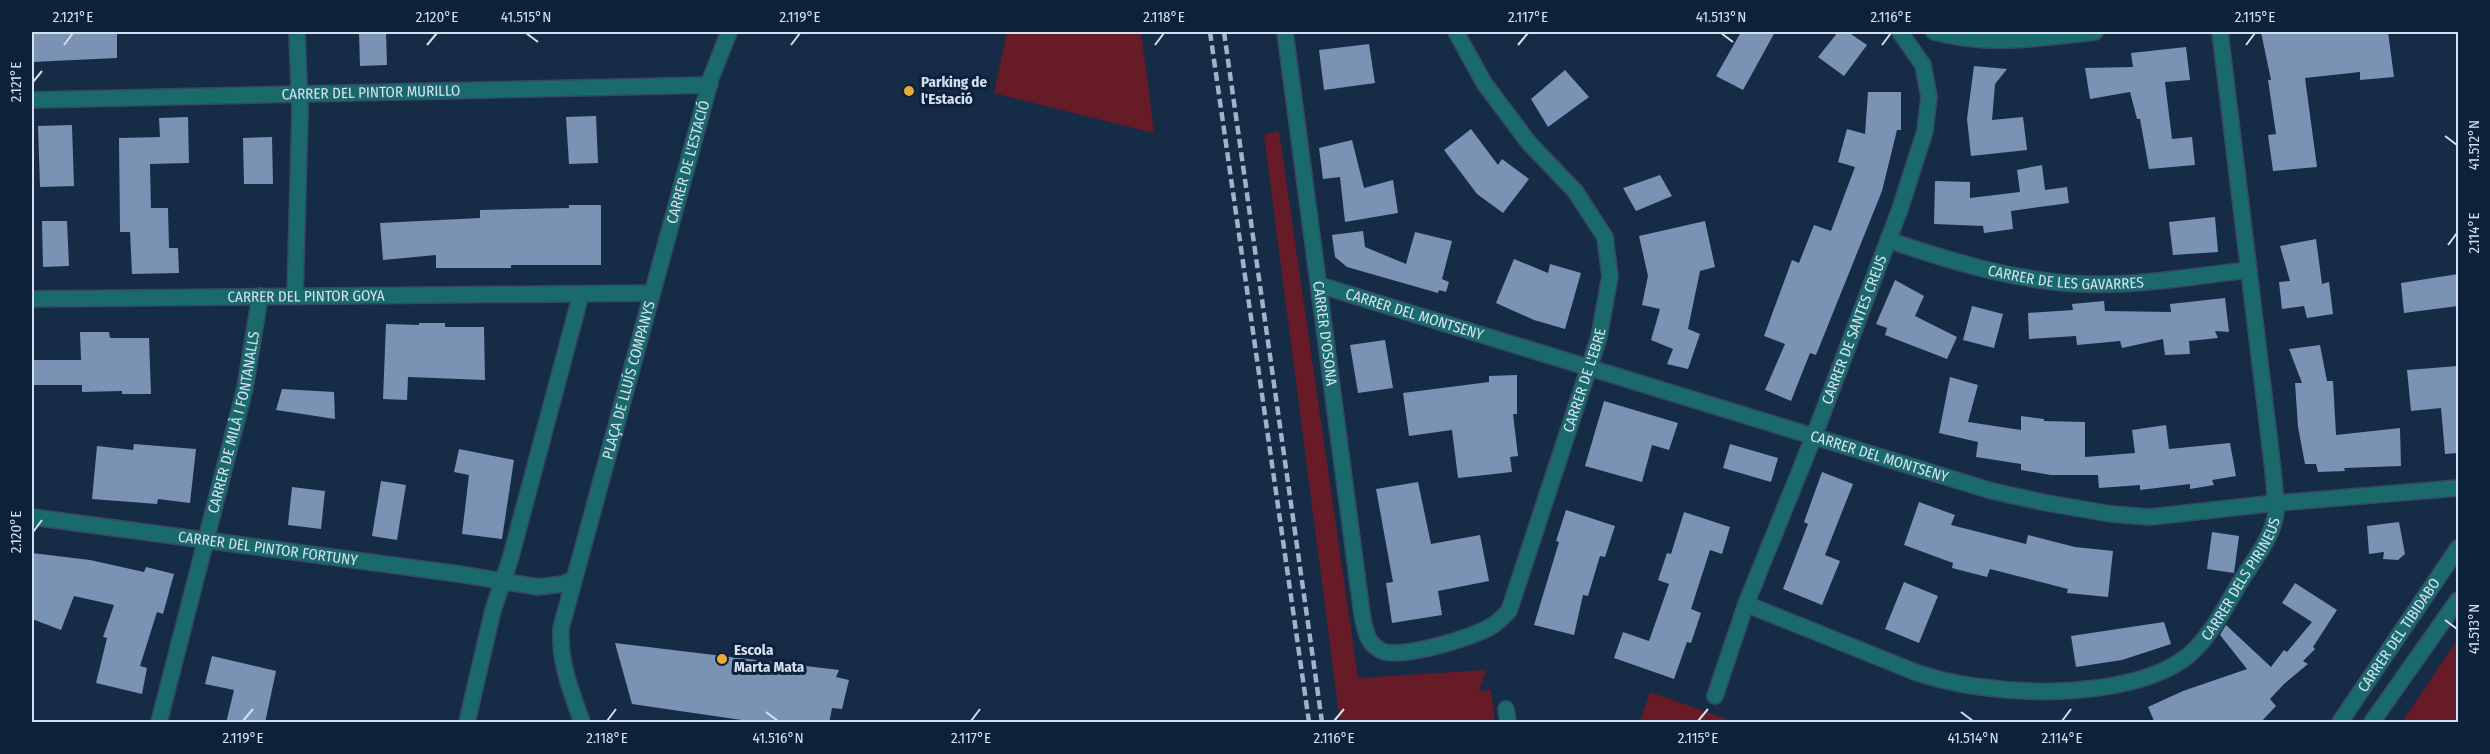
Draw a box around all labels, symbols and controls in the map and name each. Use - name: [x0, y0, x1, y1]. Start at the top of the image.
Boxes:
- text: 2.121°E: [53, 8, 93, 26]
- text: 2.120°E: [416, 8, 458, 26]
- text: 41.515°N: [501, 8, 551, 26]
- text: 2.119°E: [779, 8, 821, 26]
- text: 2.118°E: [1143, 8, 1185, 26]
- text: 2.117°E: [1508, 8, 1548, 26]
- text: 41.513°N: [1696, 8, 1746, 26]
- text: 2.116°E: [1870, 8, 1912, 26]
- text: 2.115°E: [2235, 8, 2275, 26]
- text: 2.121°E: [7, 62, 25, 102]
- place label: Parking de l'Estació: [921, 73, 988, 108]
- street label: CARRER DEL PINTOR MURILLO: [281, 82, 460, 103]
- marker: Parking de l'Estació: [902, 84, 916, 98]
- street label: CARRER DE L'ESTACIÓ: [663, 98, 713, 226]
- text: 41.512°N: [2465, 120, 2483, 170]
- text: 2.114°E: [2465, 212, 2483, 254]
- street label: CARRER DE SANTES CREUS: [1818, 253, 1891, 407]
- street label: CARRER DE LES GAVARRES: [1986, 261, 2144, 293]
- street label: CARRER D'OSONA: [1309, 280, 1341, 387]
- street label: CARRER DEL MONTSENY: [1343, 285, 1486, 344]
- street label: CARRER DEL PINTOR GOYA: [227, 287, 385, 306]
- street label: PLAÇA DE LLUÍS COMPANYS: [598, 299, 659, 461]
- street label: CARRER DE L'EBRE: [1559, 327, 1609, 435]
- street label: CARRER DE MILÀ I FONTANALLS: [204, 330, 263, 515]
- street label: CARRER DEL MONTSENY: [1808, 427, 1951, 486]
- text: 2.120°E: [7, 511, 25, 553]
- street label: CARRER DELS PIRINEUS: [2197, 516, 2284, 644]
- street label: CARRER DEL PINTOR FORTUNY: [177, 528, 359, 569]
- street label: CARRER DEL TIBIDABO: [2354, 575, 2444, 696]
- text: 41.513°N: [2465, 604, 2483, 654]
- place label: Escola Marta Mata: [734, 641, 805, 676]
- marker: Escola Marta Mata: [715, 652, 729, 666]
- text: 2.119°E: [222, 729, 264, 747]
- text: 2.118°E: [586, 729, 628, 747]
- text: 41.516°N: [752, 729, 804, 747]
- text: 2.117°E: [951, 729, 991, 747]
- text: 2.116°E: [1313, 729, 1355, 747]
- text: 2.115°E: [1678, 729, 1718, 747]
- text: 41.514°N: [1947, 729, 1999, 747]
- text: 2.114°E: [2041, 729, 2083, 747]

